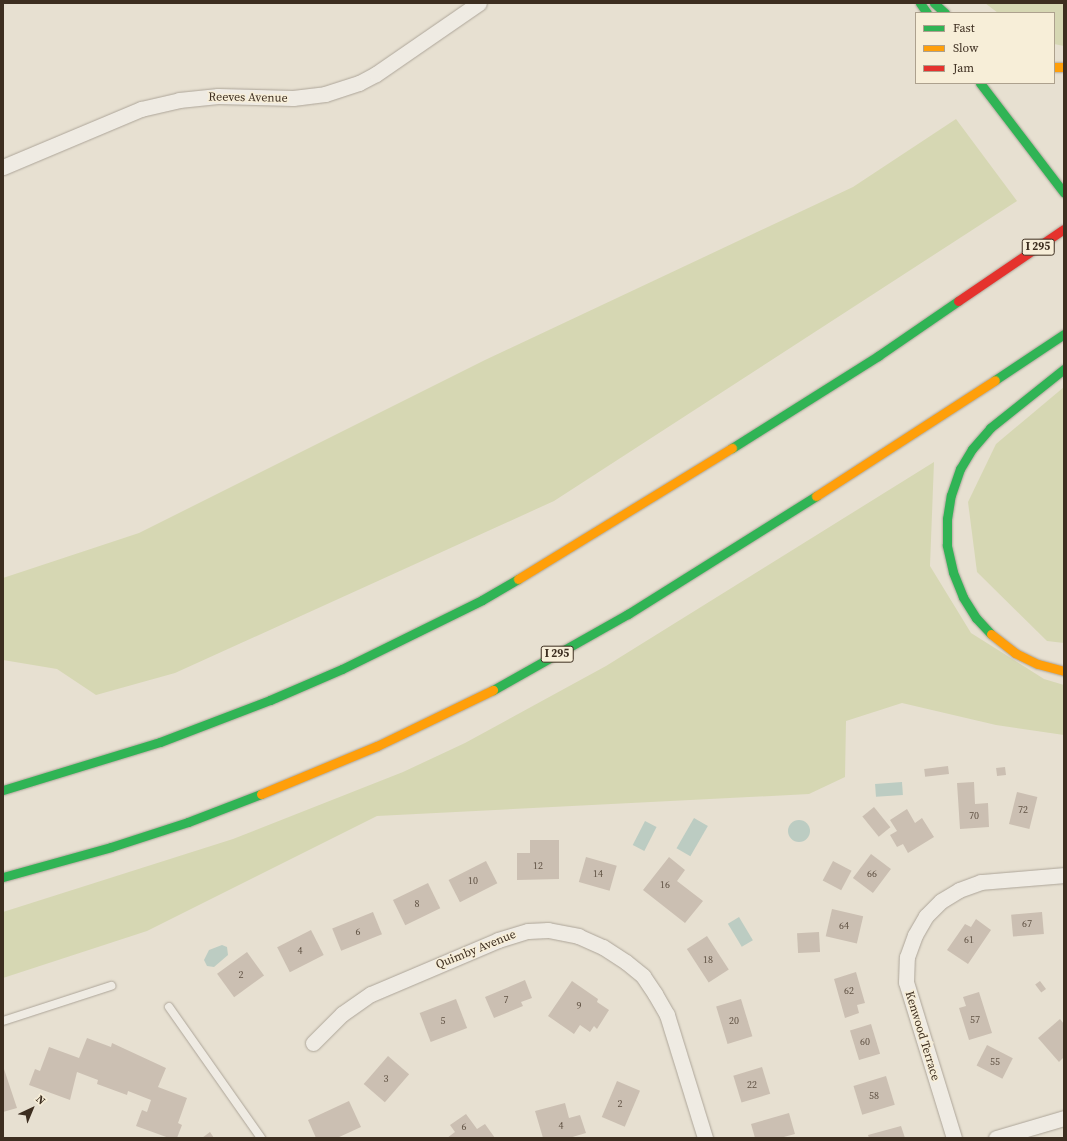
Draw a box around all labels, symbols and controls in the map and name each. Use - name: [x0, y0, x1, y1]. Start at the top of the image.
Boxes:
- legend: [915, 12, 1055, 84]
- text: Fast: [953, 20, 975, 36]
- text: Slow: [953, 40, 978, 56]
- text: Jam: [953, 60, 974, 76]
- street label: Reeves Avenue: [208, 90, 288, 106]
- road number: I 295: [1021, 238, 1055, 256]
- road number: I 295: [540, 645, 574, 663]
- house number: 72: [1018, 804, 1028, 816]
- house number: 70: [969, 810, 979, 822]
- house number: 12: [533, 860, 543, 872]
- house number: 14: [593, 868, 603, 880]
- house number: 66: [867, 868, 877, 880]
- house number: 10: [468, 875, 478, 887]
- house number: 16: [660, 879, 670, 891]
- house number: 8: [415, 898, 419, 910]
- house number: 67: [1022, 918, 1032, 930]
- house number: 64: [839, 920, 849, 932]
- house number: 6: [356, 926, 360, 938]
- street label: Quimby Avenue: [434, 927, 518, 973]
- house number: 61: [964, 934, 974, 946]
- house number: 4: [298, 945, 302, 957]
- house number: 18: [703, 954, 713, 966]
- house number: 2: [239, 969, 243, 981]
- house number: 62: [844, 985, 854, 997]
- street label: Kenwood Terrace: [902, 989, 942, 1083]
- house number: 7: [504, 994, 508, 1006]
- house number: 9: [577, 1000, 581, 1012]
- house number: 57: [970, 1014, 980, 1026]
- house number: 5: [441, 1015, 445, 1027]
- house number: 20: [729, 1015, 739, 1027]
- house number: 60: [860, 1036, 870, 1048]
- house number: 55: [990, 1056, 1000, 1068]
- house number: 3: [384, 1073, 388, 1085]
- house number: 22: [747, 1079, 757, 1091]
- north arrow: [12, 1089, 52, 1129]
- house number: 58: [869, 1090, 879, 1102]
- text: N: [33, 1092, 49, 1108]
- house number: 2: [618, 1098, 622, 1110]
- house number: 4: [559, 1120, 563, 1132]
- house number: 6: [462, 1121, 466, 1133]

